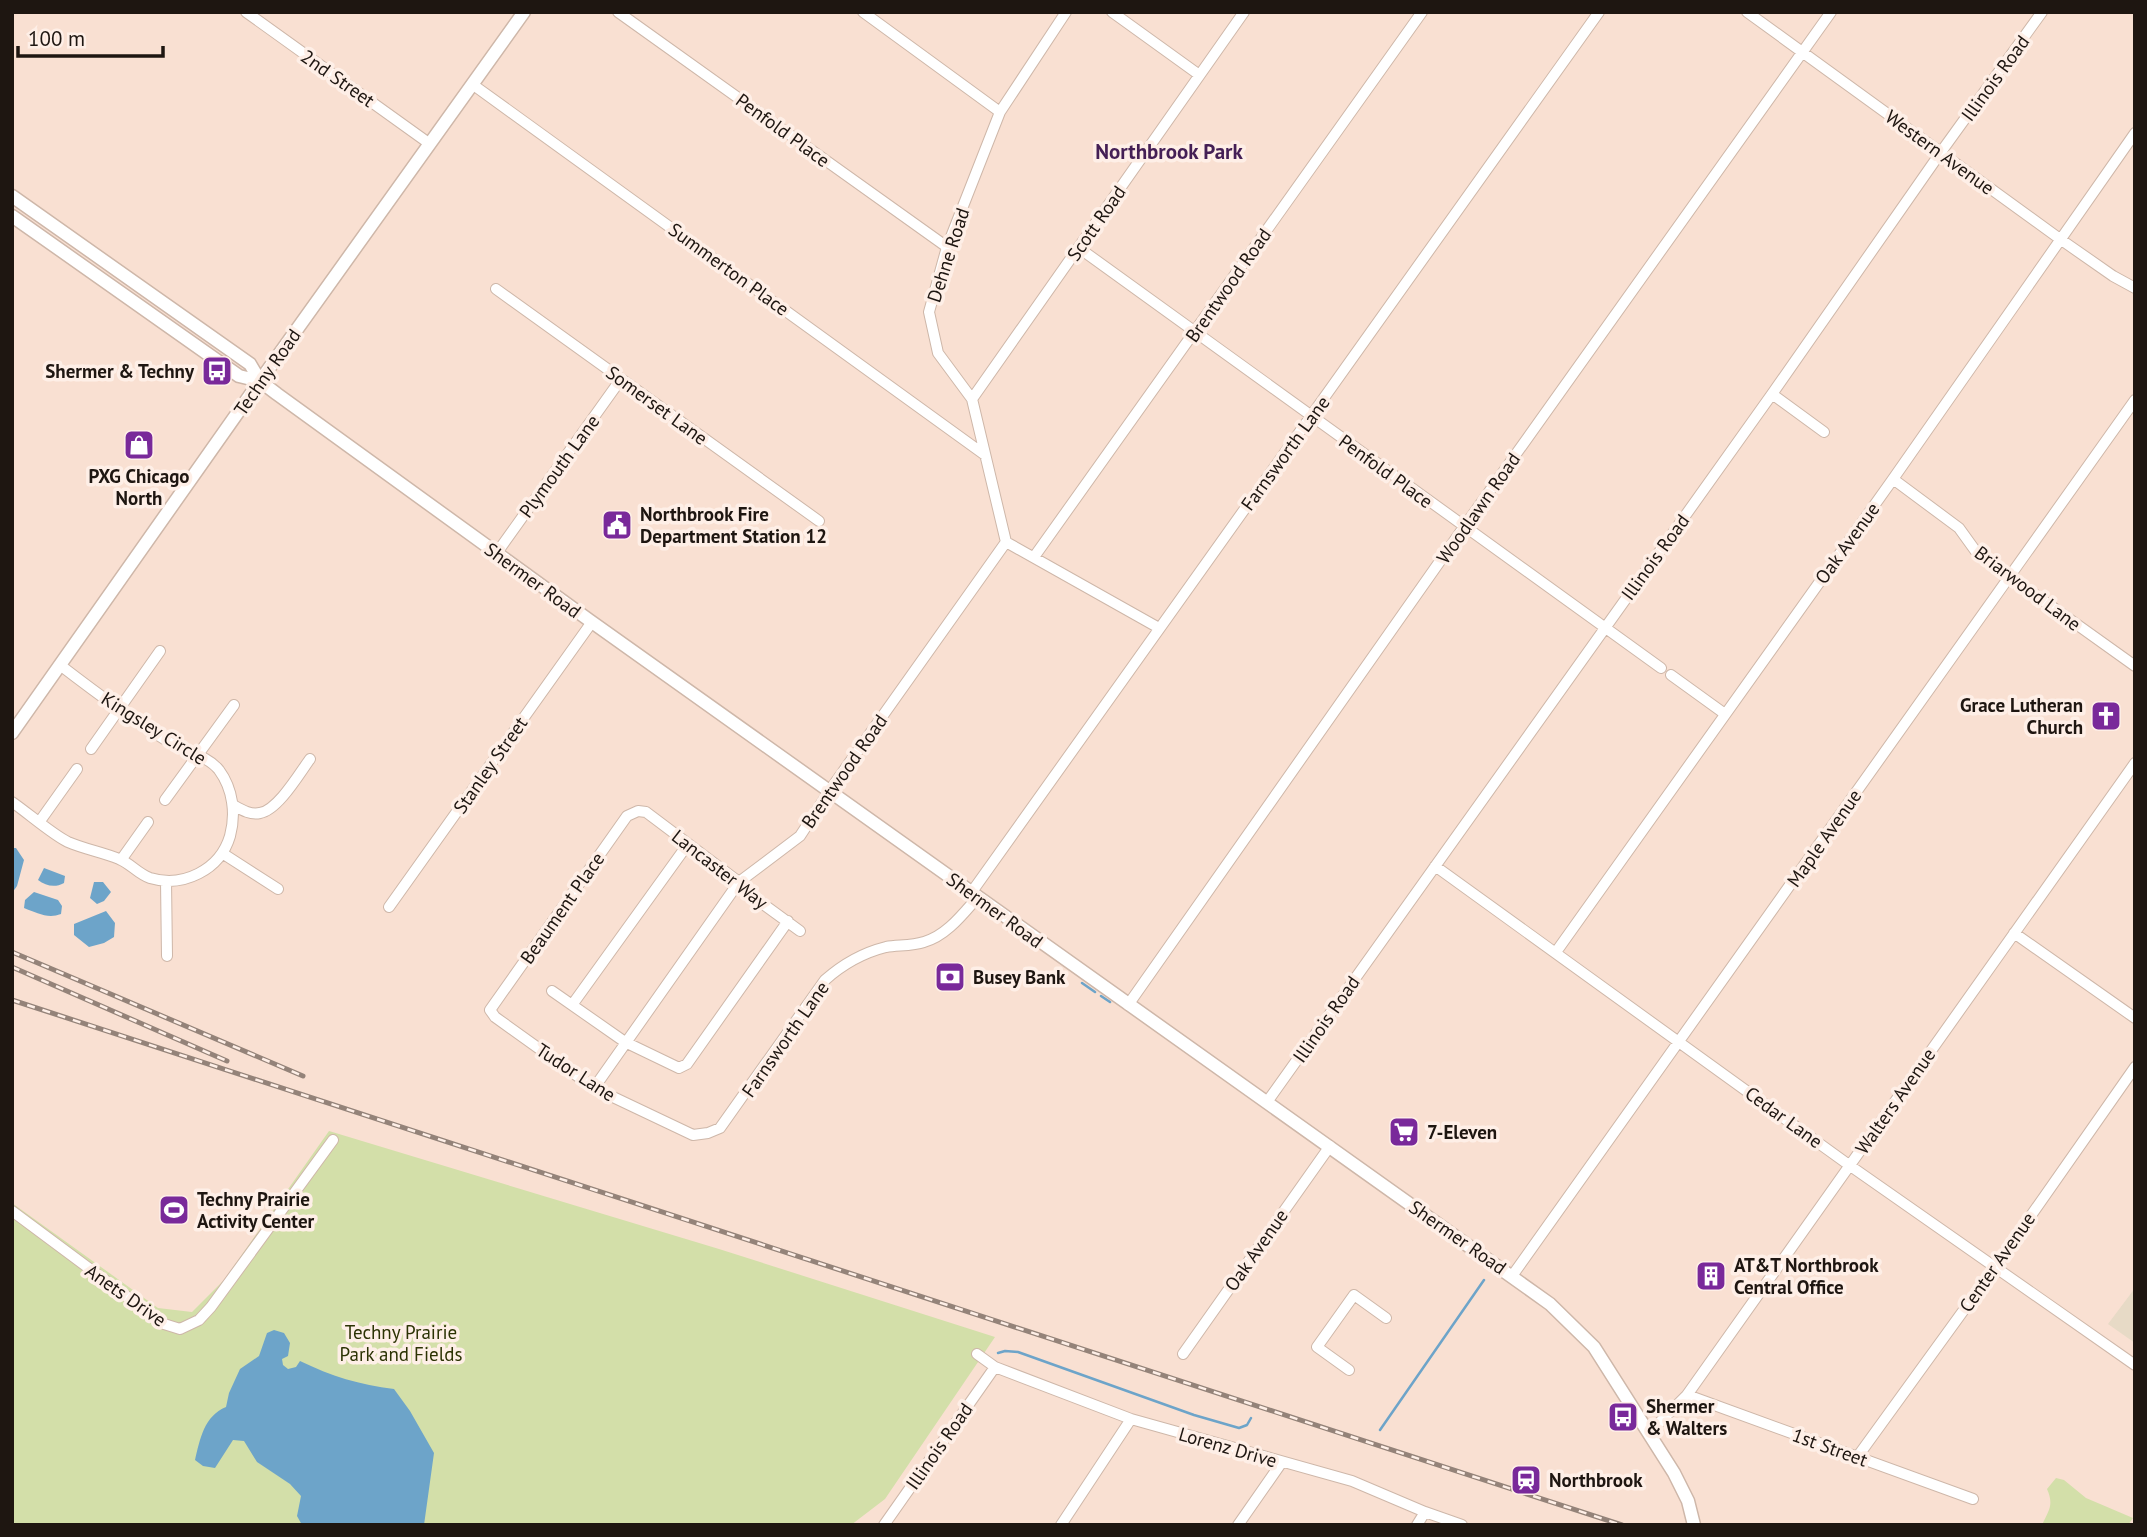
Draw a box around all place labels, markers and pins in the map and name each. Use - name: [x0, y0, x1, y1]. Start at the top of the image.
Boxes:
- bus stop icon: Shermer & Techny: [200, 354, 234, 388]
- place label: Shermer & Techny: [45, 359, 195, 383]
- shop icon: PXG Chicago North: [122, 428, 156, 462]
- place label: PXG Chicago North: [88, 464, 190, 510]
- place label: Northbrook Fire Department Station 12: [640, 502, 827, 548]
- public building icon: Northbrook Fire Department Station 12: [600, 508, 634, 542]
- place label: Grace Lutheran Church: [1960, 693, 2083, 739]
- church icon: Grace Lutheran Church: [2089, 699, 2123, 733]
- bank icon: Busey Bank: [933, 960, 967, 994]
- place label: Busey Bank: [973, 965, 1066, 989]
- supermarket icon: 7-Eleven: [1387, 1115, 1421, 1149]
- place label: 7-Eleven: [1427, 1120, 1497, 1144]
- place label: Techny Prairie Activity Center: [197, 1187, 315, 1233]
- sports icon: Techny Prairie Activity Center: [157, 1193, 191, 1227]
- place label: AT&T Northbrook Central Office: [1734, 1253, 1879, 1299]
- building icon: AT&T Northbrook Central Office: [1694, 1259, 1728, 1293]
- place label: Shermer & Walters: [1646, 1394, 1727, 1440]
- bus stop icon: Shermer & Walters: [1606, 1400, 1640, 1434]
- station icon: Northbrook: [1509, 1463, 1543, 1497]
- place label: Northbrook: [1549, 1468, 1643, 1492]

